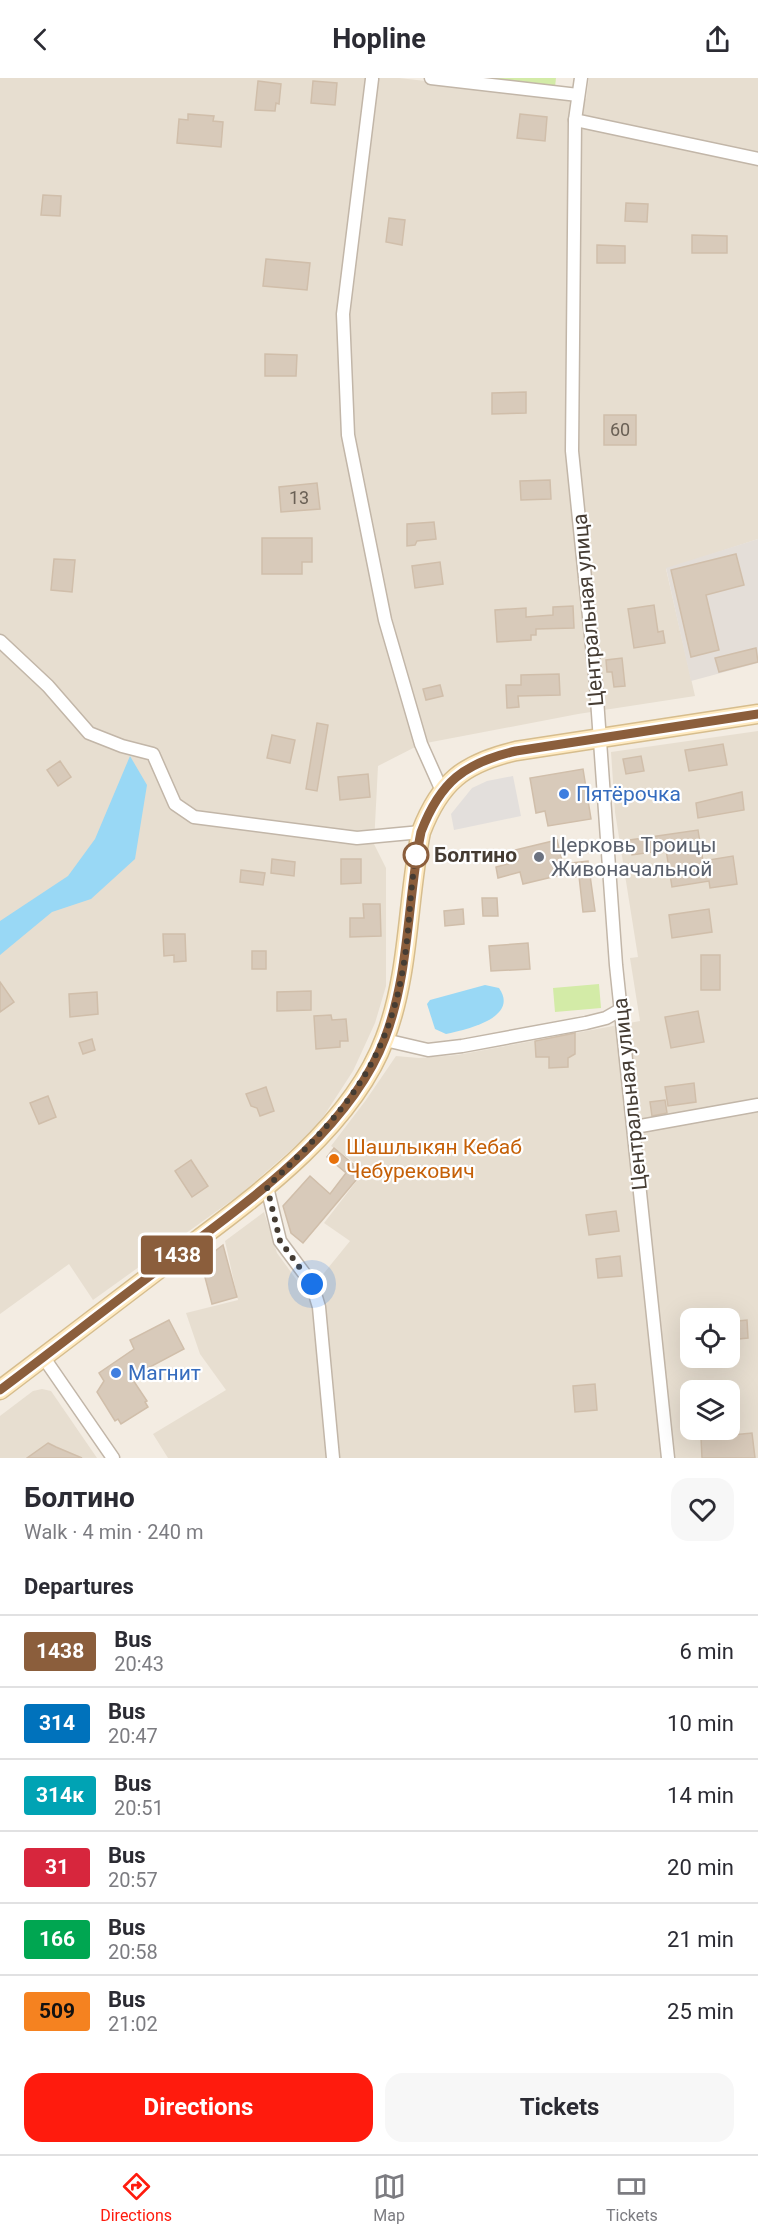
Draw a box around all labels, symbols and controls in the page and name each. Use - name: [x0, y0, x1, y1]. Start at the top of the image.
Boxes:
- icon: back: [24, 23, 57, 56]
- text: Hopline: [332, 23, 426, 55]
- icon: share: [701, 23, 734, 56]
- house number: 60: [610, 419, 630, 440]
- house number: 13: [289, 487, 309, 508]
- street label: Центральная улица: [568, 513, 608, 707]
- place label: Пятёрочка: [576, 782, 681, 806]
- marker: Пятёрочка: [557, 787, 571, 801]
- place label: Церковь Троицы Живоначальной: [551, 833, 717, 881]
- marker: Болтино: [403, 842, 429, 868]
- place label: Болтино: [434, 843, 517, 867]
- marker: Церковь Троицы Живоначальной: [532, 850, 546, 864]
- street label: Центральная улица: [608, 997, 652, 1191]
- place label: Шашлыкян Кебаб Чебурекович: [346, 1135, 522, 1183]
- marker: Шашлыкян Кебаб Чебурекович: [327, 1152, 341, 1166]
- line badge: 1438: [135, 1236, 219, 1274]
- text: 1438: [153, 1243, 201, 1267]
- your location: [297, 1269, 327, 1299]
- map controls: [680, 1308, 740, 1440]
- button: locate: [680, 1308, 740, 1368]
- place label: Магнит: [128, 1361, 201, 1385]
- marker: Магнит: [109, 1366, 123, 1380]
- button: layers: [680, 1380, 740, 1440]
- button: heart: [671, 1478, 734, 1541]
- text: Болтино: [24, 1481, 135, 1514]
- text: Walk · 4 min · 240 m: [24, 1520, 203, 1544]
- text: Departures: [24, 1574, 134, 1599]
- text: Bus: [114, 1627, 152, 1652]
- text: 1438: [36, 1639, 84, 1663]
- text: 6 min: [679, 1639, 734, 1664]
- text: 20:43: [114, 1652, 164, 1676]
- text: Bus: [108, 1699, 146, 1724]
- text: 314: [39, 1711, 75, 1735]
- text: 10 min: [667, 1711, 734, 1736]
- text: 20:47: [108, 1724, 158, 1748]
- text: Bus: [114, 1771, 152, 1796]
- text: 314к: [36, 1783, 84, 1807]
- text: 14 min: [667, 1783, 734, 1808]
- text: 20:51: [114, 1796, 164, 1820]
- text: Bus: [108, 1843, 146, 1868]
- text: 31: [45, 1855, 69, 1879]
- text: 20 min: [667, 1855, 734, 1880]
- text: 20:57: [108, 1868, 158, 1892]
- text: Bus: [108, 1915, 146, 1940]
- text: 166: [39, 1927, 75, 1951]
- text: 21 min: [667, 1927, 734, 1952]
- text: 20:58: [108, 1940, 158, 1964]
- text: Bus: [108, 1987, 146, 2012]
- text: 509: [39, 1999, 75, 2023]
- text: 25 min: [667, 1999, 734, 2024]
- text: 21:02: [108, 2012, 158, 2036]
- button: Directions: [24, 2073, 373, 2142]
- button: Tickets: [385, 2073, 734, 2142]
- tab: Directions: [100, 2170, 172, 2225]
- tab: Map: [373, 2170, 406, 2225]
- tab: Tickets: [606, 2170, 658, 2225]

